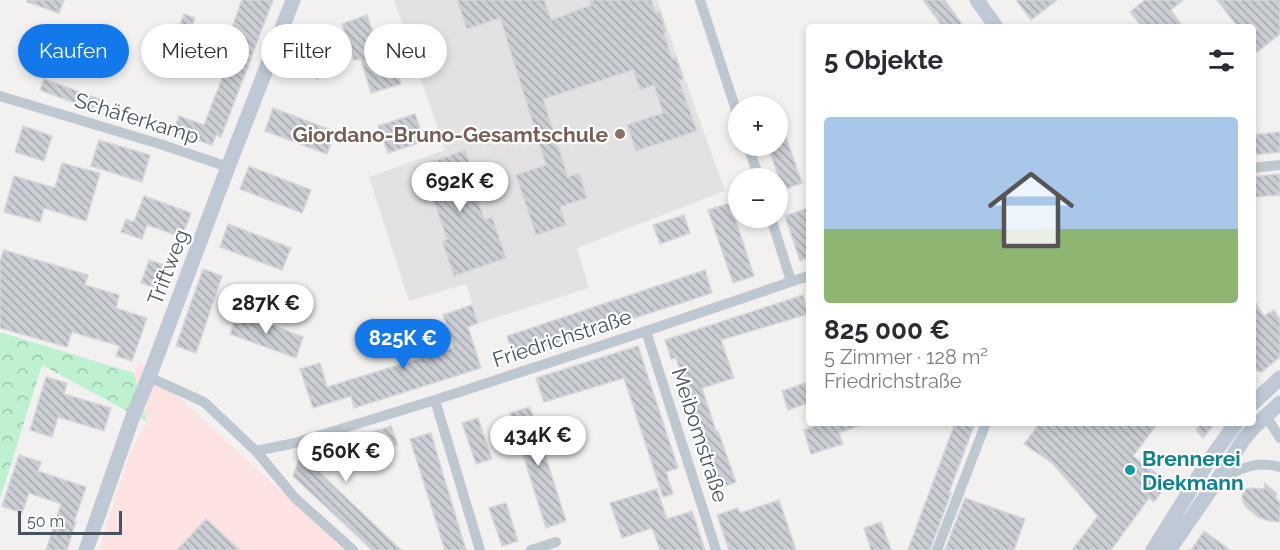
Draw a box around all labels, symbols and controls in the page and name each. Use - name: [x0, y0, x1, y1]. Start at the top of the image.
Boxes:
- chip: Kaufen: [18, 24, 129, 78]
- chip: Mieten: [141, 24, 249, 78]
- chip: Filter: [261, 24, 352, 78]
- chip: Neu: [364, 24, 447, 78]
- icon: filters: [1205, 44, 1238, 77]
- text: 5 Objekte: [824, 45, 943, 75]
- street label: Schäferkamp: [72, 87, 202, 149]
- map controls: [728, 96, 788, 228]
- button: +: [728, 96, 788, 156]
- place label: Giordano-Bruno-Gesamtschule: [292, 122, 608, 147]
- marker: Giordano-Bruno-Gesamtschule: [613, 127, 627, 141]
- icon: home: [977, 156, 1085, 264]
- pin: 692K €: [411, 162, 509, 213]
- button: −: [728, 168, 788, 228]
- text: 692K €: [425, 169, 495, 193]
- street label: Triftweg: [142, 226, 194, 308]
- pin: 287K €: [217, 284, 315, 335]
- text: 287K €: [232, 291, 300, 315]
- street label: Friedrichstraße: [489, 304, 635, 372]
- text: 825 000 €: [824, 315, 950, 345]
- pin: 825K €: [354, 319, 452, 370]
- text: 825K €: [369, 326, 437, 350]
- text: 5 Zimmer · 128 m²: [824, 345, 988, 369]
- street label: Meibomstraße: [667, 365, 733, 505]
- text: Friedrichstraße: [824, 369, 962, 393]
- pin: 434K €: [489, 416, 587, 467]
- text: 434K €: [504, 423, 572, 447]
- pin: 560K €: [297, 432, 395, 483]
- text: 560K €: [311, 439, 381, 463]
- place label: Brennerei Diekmann: [1142, 446, 1244, 495]
- marker: Brennerei Diekmann: [1123, 463, 1137, 477]
- scale bar: [18, 508, 122, 536]
- text: 50 m: [27, 512, 64, 531]

